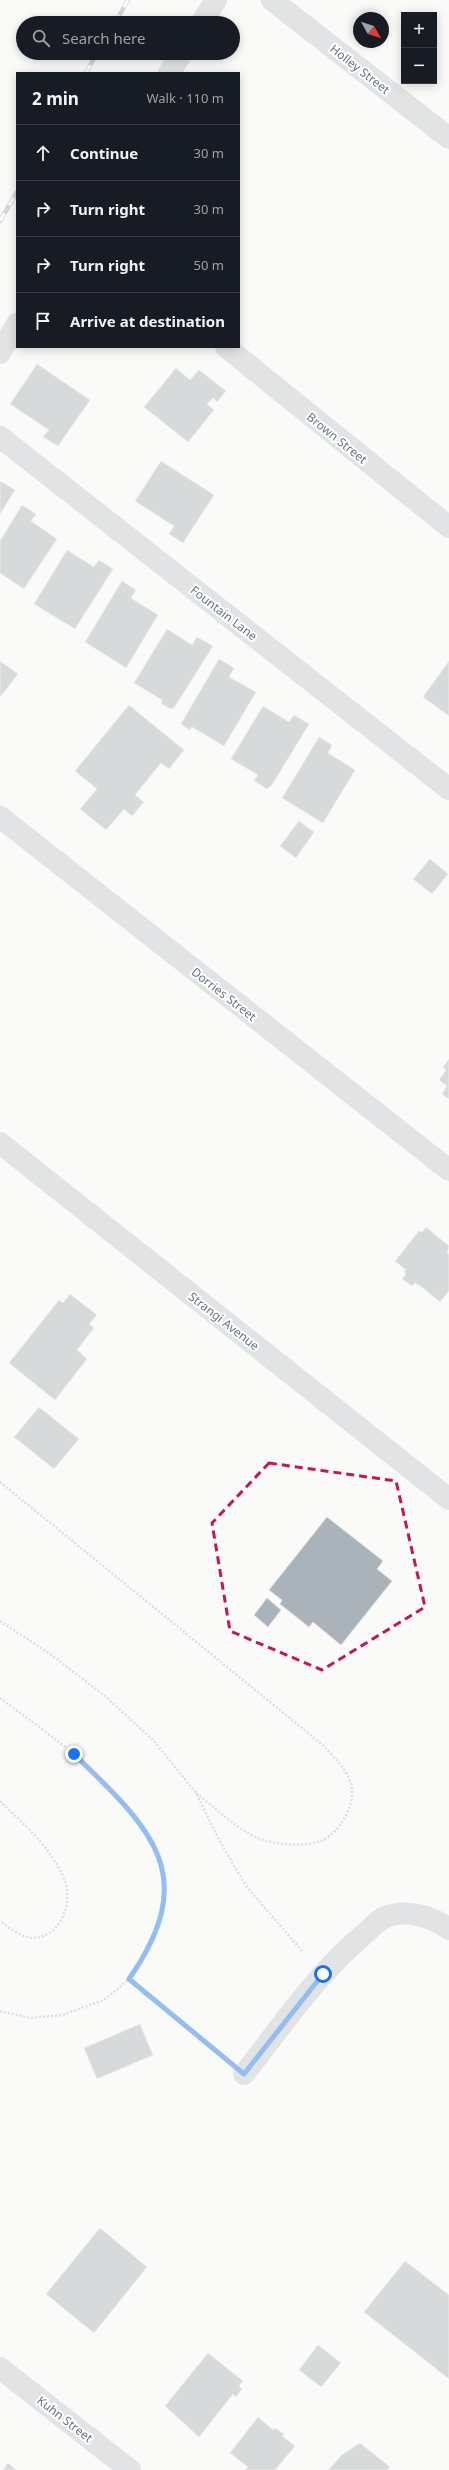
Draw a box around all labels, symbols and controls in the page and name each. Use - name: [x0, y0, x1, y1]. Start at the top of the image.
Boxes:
- north arrow: [353, 12, 389, 48]
- map controls: [401, 12, 437, 84]
- button: +: [401, 12, 437, 48]
- search box: [16, 16, 240, 60]
- icon: search: [30, 27, 52, 49]
- text: Search here: [62, 28, 145, 48]
- street label: Holley Street: [327, 40, 394, 98]
- button: −: [401, 48, 437, 84]
- text: 2 min: [32, 87, 79, 110]
- text: Walk · 110 m: [146, 89, 224, 107]
- icon: ahead: [32, 142, 54, 164]
- text: Continue: [70, 143, 138, 163]
- text: 30 m: [194, 144, 224, 162]
- icon: right: [32, 198, 54, 220]
- text: Turn right: [70, 199, 145, 219]
- text: 30 m: [194, 200, 224, 218]
- icon: right: [32, 254, 54, 276]
- text: Turn right: [70, 255, 145, 275]
- text: 50 m: [194, 256, 224, 274]
- icon: arrive: [32, 310, 54, 332]
- text: Arrive at destination: [70, 311, 225, 331]
- street label: Brown Street: [303, 408, 371, 468]
- street label: Fountain Lane: [187, 582, 261, 645]
- street label: Dorries Street: [188, 963, 261, 1025]
- street label: Strangi Avenue: [185, 1288, 263, 1354]
- route end: [65, 1745, 83, 1763]
- route start: [314, 1965, 332, 1983]
- street label: Kuhn Street: [34, 2392, 97, 2447]

